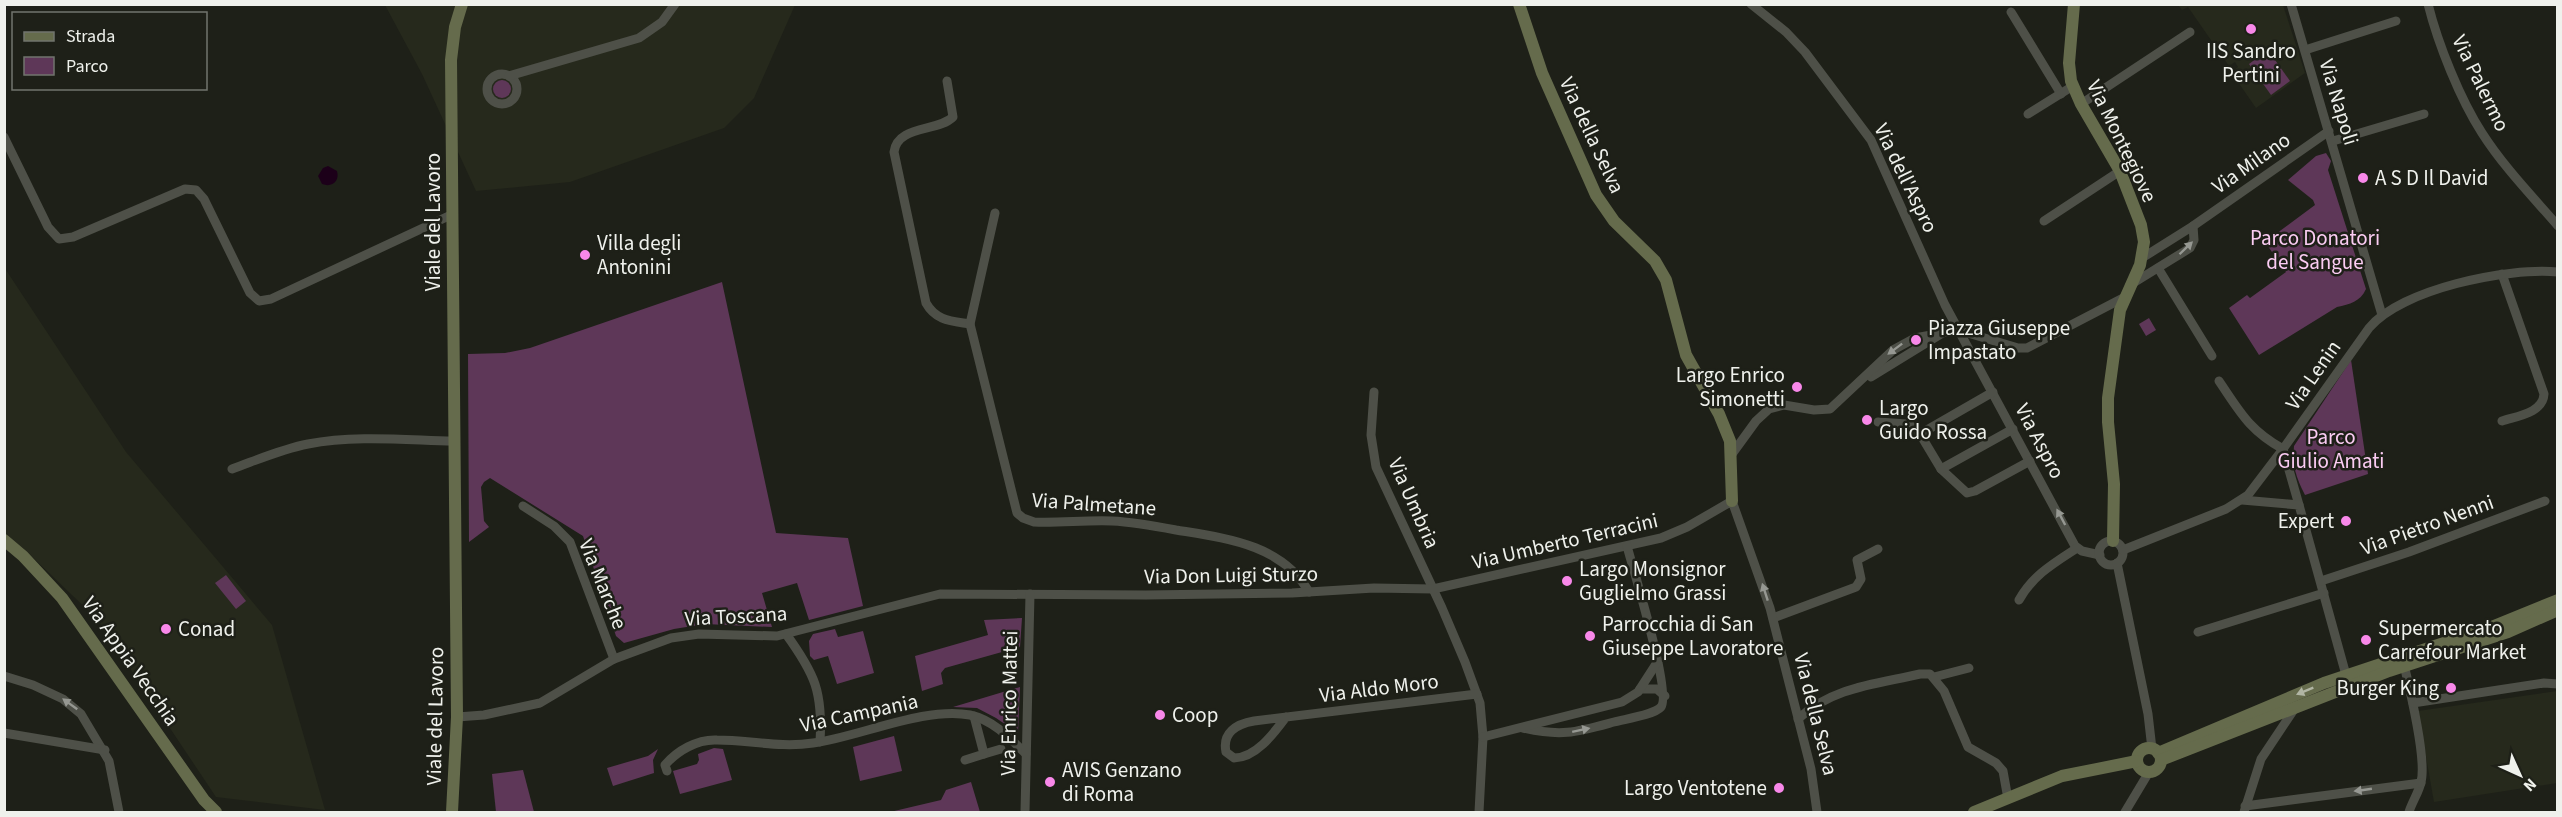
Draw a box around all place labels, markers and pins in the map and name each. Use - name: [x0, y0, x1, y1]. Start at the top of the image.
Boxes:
- marker: IIS Sandro Pertini: [2244, 22, 2258, 36]
- place label: IIS Sandro Pertini: [2206, 36, 2296, 90]
- place label: A S D Il David: [2375, 163, 2488, 193]
- marker: A S D Il David: [2356, 171, 2370, 185]
- place label: Villa degli Antonini: [597, 228, 681, 282]
- marker: Villa degli Antonini: [578, 248, 592, 262]
- place label: Piazza Giuseppe Impastato: [1928, 313, 2070, 367]
- marker: Piazza Giuseppe Impastato: [1909, 333, 1923, 347]
- place label: Largo Enrico Simonetti: [1676, 360, 1785, 414]
- marker: Largo Enrico Simonetti: [1790, 380, 1804, 394]
- place label: Largo Guido Rossa: [1879, 393, 1987, 447]
- marker: Largo Guido Rossa: [1860, 413, 1874, 427]
- place label: Expert: [2278, 506, 2334, 536]
- marker: Expert: [2339, 514, 2353, 528]
- place label: Largo Monsignor Guglielmo Grassi: [1579, 554, 1726, 608]
- marker: Largo Monsignor Guglielmo Grassi: [1560, 574, 1574, 588]
- place label: Parrocchia di San Giuseppe Lavoratore: [1602, 609, 1783, 663]
- place label: Supermercato Carrefour Market: [2378, 613, 2526, 667]
- place label: Conad: [178, 614, 235, 644]
- marker: Conad: [159, 622, 173, 636]
- marker: Parrocchia di San Giuseppe Lavoratore: [1583, 629, 1597, 643]
- marker: Supermercato Carrefour Market: [2359, 633, 2373, 647]
- place label: Burger King: [2337, 673, 2439, 703]
- marker: Burger King: [2444, 681, 2458, 695]
- place label: Coop: [1172, 700, 1218, 730]
- marker: Coop: [1153, 708, 1167, 722]
- place label: AVIS Genzano di Roma: [1062, 755, 1182, 809]
- place label: Largo Ventotene: [1624, 773, 1767, 803]
- marker: AVIS Genzano di Roma: [1043, 775, 1057, 789]
- marker: Largo Ventotene: [1772, 781, 1786, 795]

